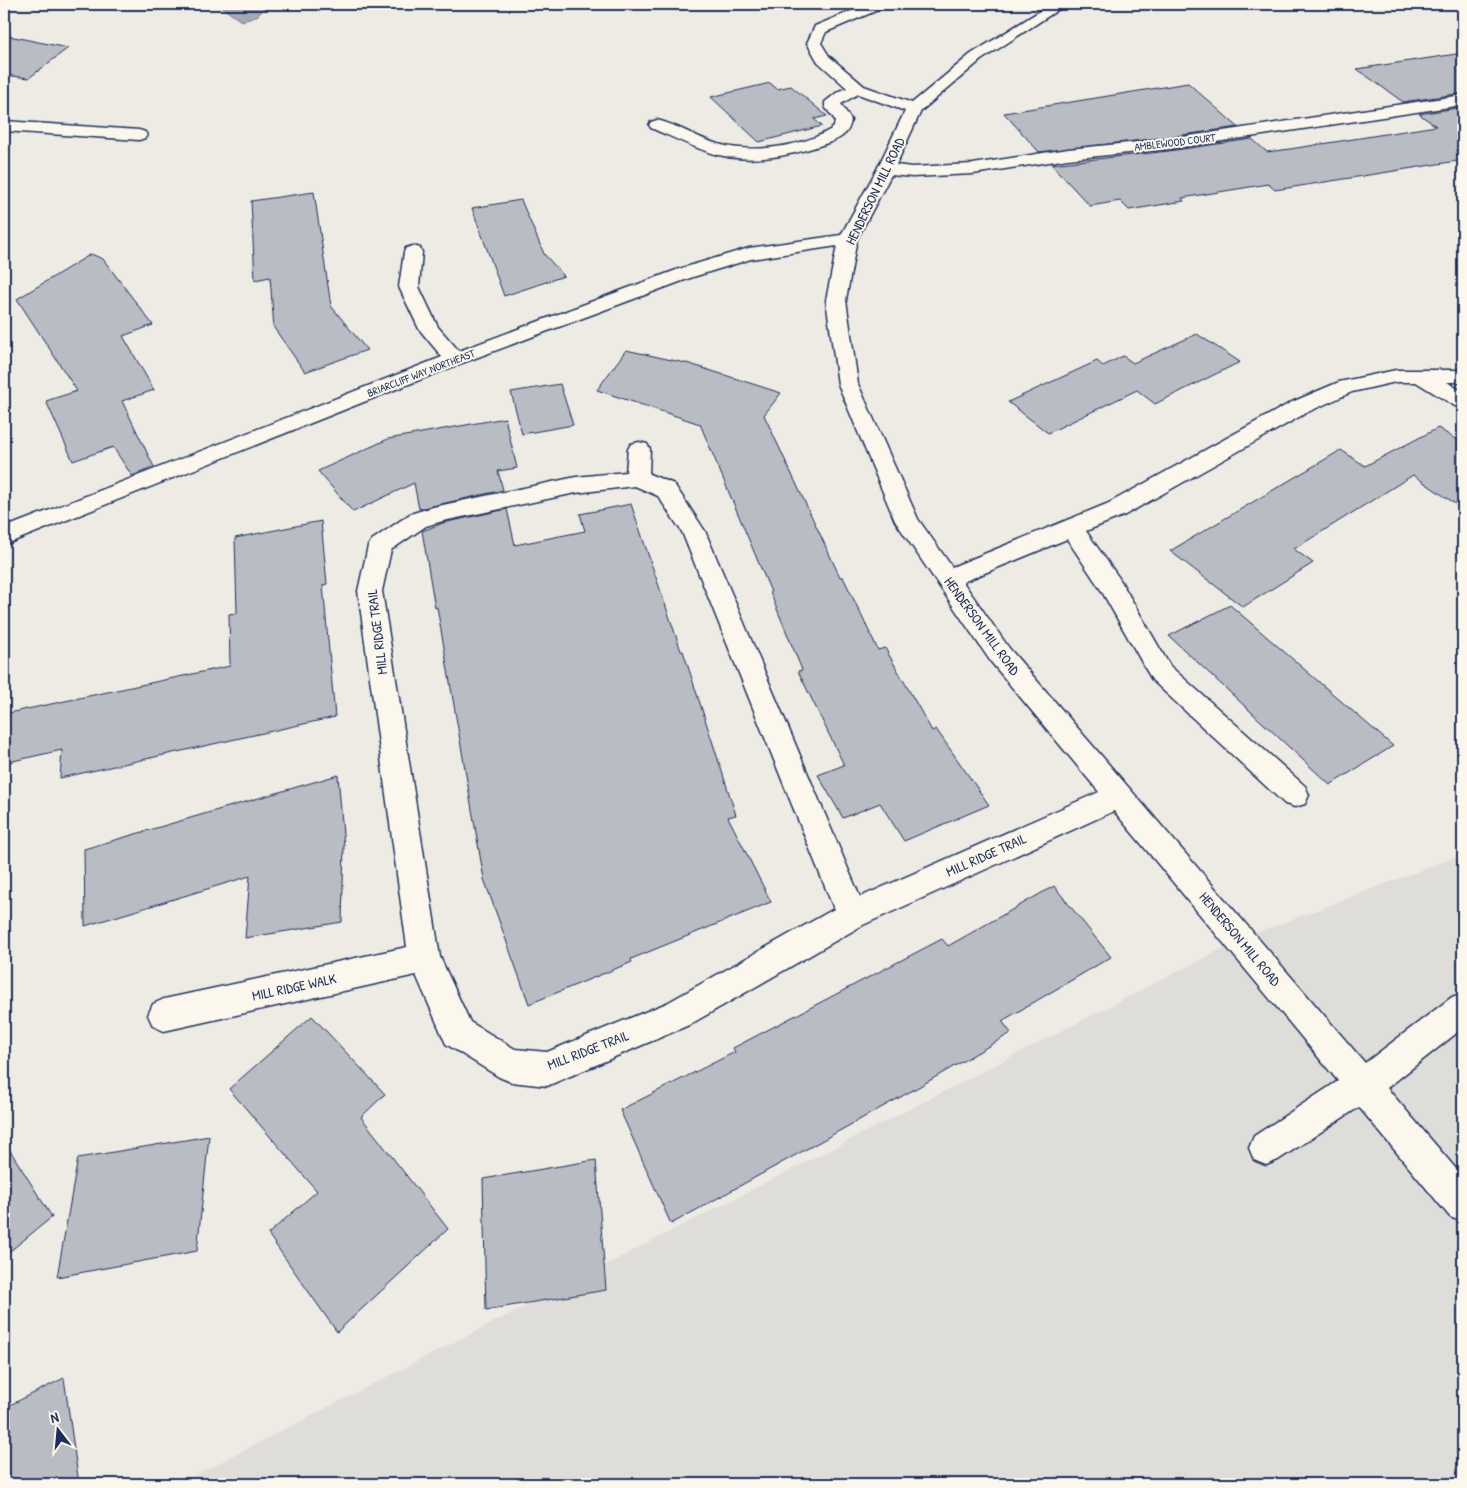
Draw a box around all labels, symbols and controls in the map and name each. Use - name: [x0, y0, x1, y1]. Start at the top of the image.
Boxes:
- street label: AMBLEWOOD COURT: [1134, 130, 1217, 154]
- street label: HENDERSON MILL ROAD: [840, 134, 909, 248]
- street label: BRIARCLIFF WAY NORTHEAST: [365, 346, 478, 400]
- street label: HENDERSON MILL ROAD: [940, 573, 1025, 679]
- street label: MILL RIDGE TRAIL: [362, 588, 391, 676]
- street label: MILL RIDGE TRAIL: [943, 828, 1029, 881]
- street label: HENDERSON MILL ROAD: [1195, 888, 1286, 990]
- street label: MILL RIDGE WALK: [250, 968, 338, 1005]
- street label: MILL RIDGE TRAIL: [544, 1025, 631, 1074]
- north arrow: [32, 1406, 82, 1456]
- text: N: [48, 1407, 61, 1427]

